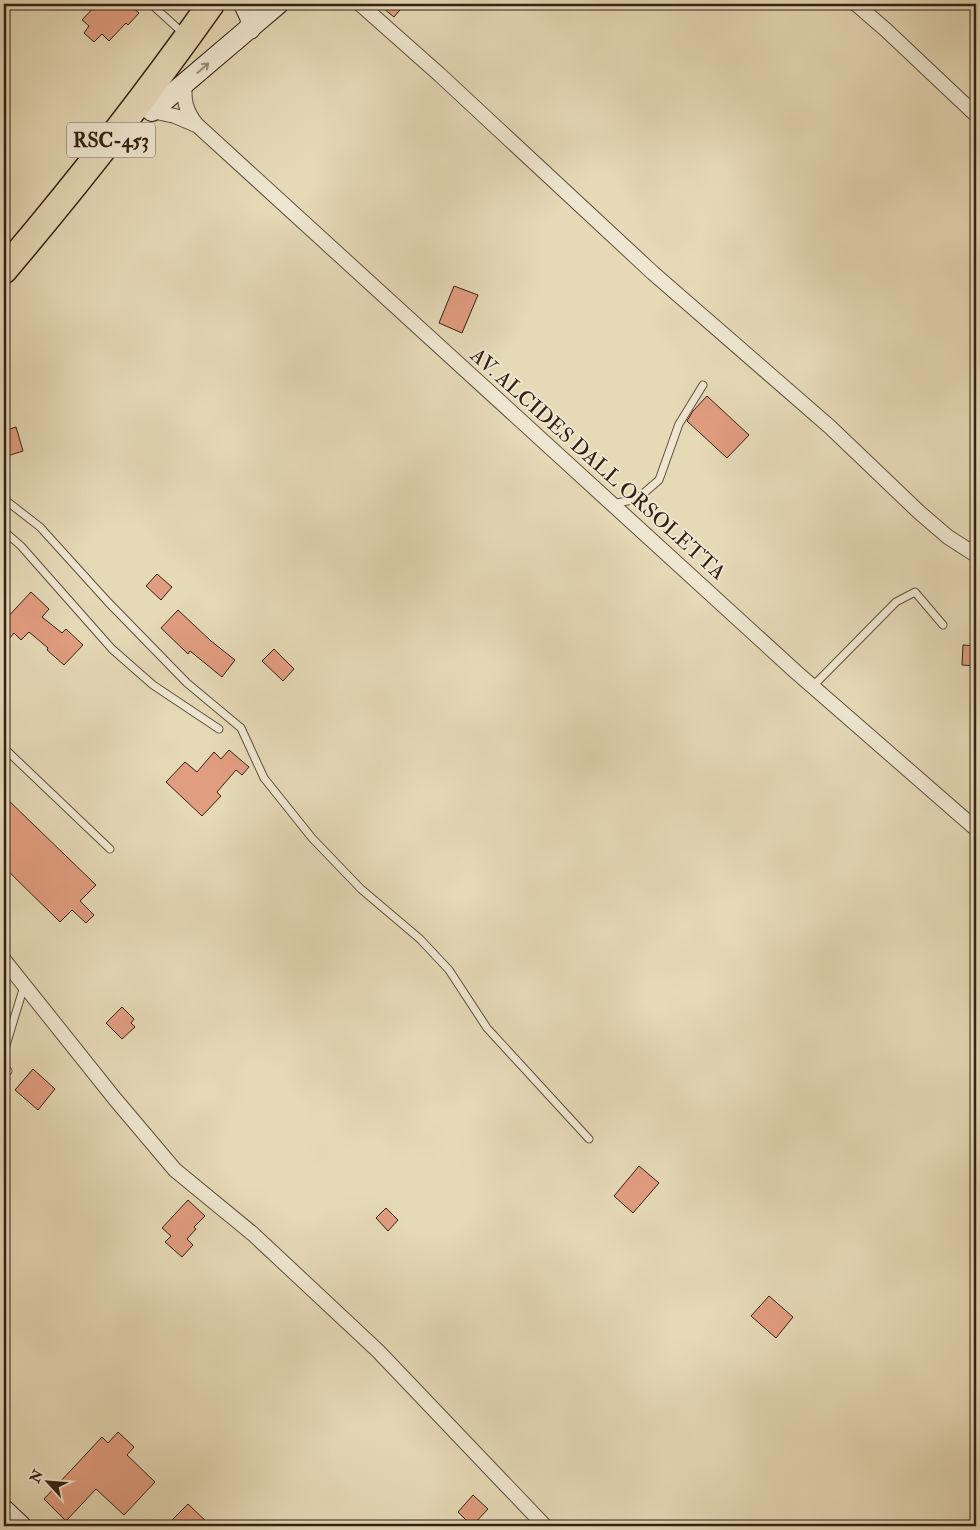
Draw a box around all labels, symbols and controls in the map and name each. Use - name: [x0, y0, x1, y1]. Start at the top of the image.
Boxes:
- one-way arrow: [196, 62, 209, 73]
- road number: RSC-453: [67, 122, 155, 158]
- street label: AV. ALCIDES DALL ORSOLETTA: [464, 341, 731, 586]
- north arrow: [22, 1458, 72, 1508]
- text: N: [26, 1467, 47, 1487]

